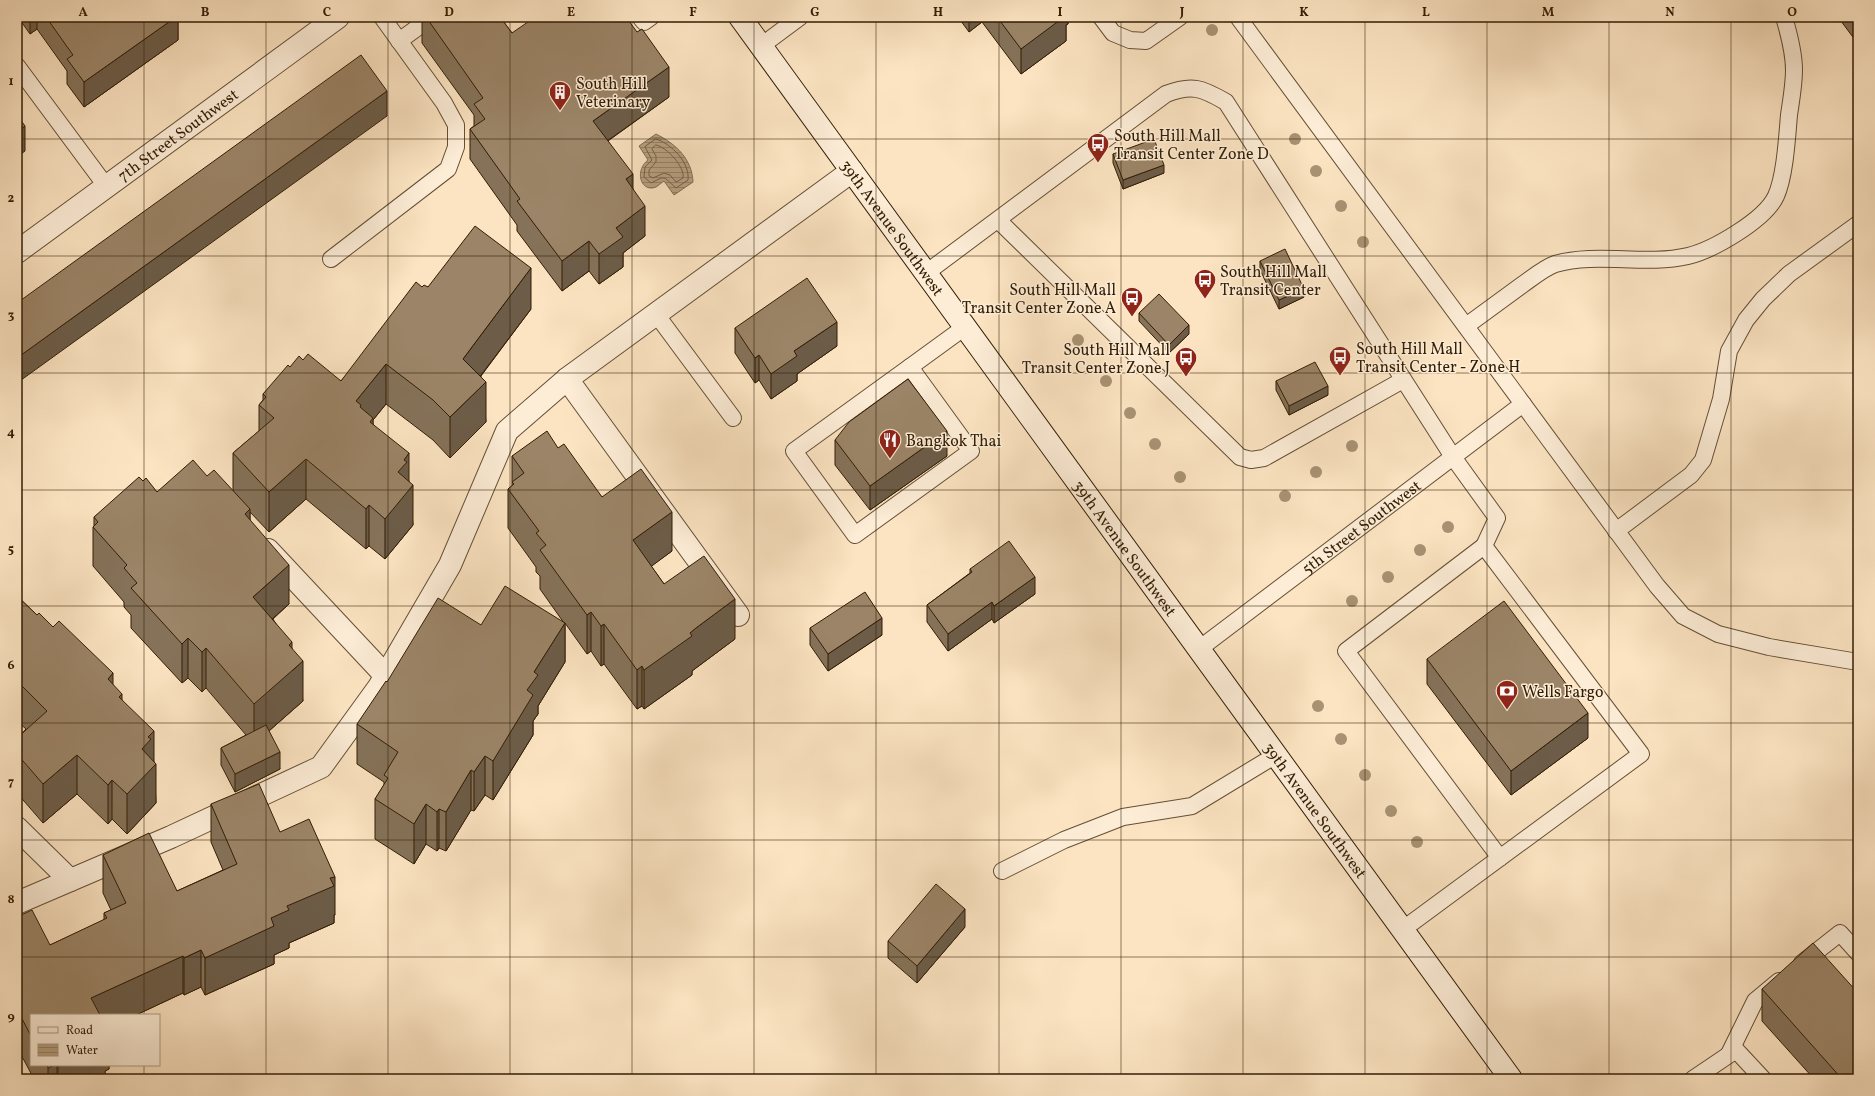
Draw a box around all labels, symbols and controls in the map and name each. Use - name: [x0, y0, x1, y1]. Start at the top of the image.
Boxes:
- text: A: [78, 4, 88, 22]
- text: B: [201, 4, 210, 22]
- text: C: [323, 4, 331, 22]
- text: D: [444, 4, 454, 22]
- text: E: [567, 4, 575, 22]
- text: F: [689, 4, 697, 22]
- text: G: [810, 4, 820, 22]
- text: H: [933, 4, 943, 22]
- text: I: [1058, 4, 1063, 22]
- text: J: [1179, 4, 1185, 22]
- text: K: [1299, 4, 1309, 22]
- text: L: [1422, 4, 1430, 22]
- text: M: [1542, 4, 1555, 22]
- text: N: [1665, 4, 1675, 22]
- text: O: [1787, 4, 1797, 22]
- text: 1: [8, 73, 14, 91]
- place label: South Hill Veterinary: [576, 74, 651, 114]
- building icon: South Hill Veterinary: [547, 79, 573, 112]
- street label: 7th Street Southwest: [114, 84, 244, 188]
- place label: South Hill Mall Transit Center Zone D: [1114, 126, 1269, 166]
- bus stop icon: South Hill Mall Transit Center Zone D: [1085, 131, 1111, 164]
- street label: 39th Avenue Southwest: [834, 156, 948, 301]
- text: 2: [8, 190, 15, 208]
- place label: South Hill Mall Transit Center: [1220, 262, 1327, 302]
- bus stop icon: South Hill Mall Transit Center: [1192, 267, 1218, 300]
- place label: South Hill Mall Transit Center Zone A: [962, 280, 1116, 320]
- bus stop icon: South Hill Mall Transit Center Zone A: [1119, 285, 1145, 318]
- text: 3: [8, 307, 15, 325]
- place label: South Hill Mall Transit Center - Zone H: [1356, 339, 1520, 379]
- place label: South Hill Mall Transit Center Zone J: [1022, 340, 1170, 380]
- bus stop icon: South Hill Mall Transit Center - Zone H: [1327, 344, 1353, 377]
- bus stop icon: South Hill Mall Transit Center Zone J: [1173, 345, 1199, 378]
- text: 4: [7, 424, 15, 442]
- restaurant icon: Bangkok Thai: [877, 427, 903, 460]
- place label: Bangkok Thai: [906, 431, 1001, 453]
- street label: 39th Avenue Southwest: [1067, 476, 1181, 622]
- street label: 5th Street Southwest: [1298, 476, 1427, 581]
- text: 5: [8, 541, 14, 559]
- text: 6: [7, 657, 15, 675]
- bank icon: Wells Fargo: [1494, 678, 1520, 711]
- place label: Wells Fargo: [1522, 682, 1604, 704]
- street label: 39th Avenue Southwest: [1257, 739, 1371, 884]
- text: 7: [8, 774, 14, 792]
- text: 8: [7, 891, 15, 909]
- text: 9: [7, 1008, 15, 1026]
- legend: [30, 1014, 160, 1066]
- text: Road: [66, 1023, 93, 1039]
- text: Water: [66, 1043, 98, 1059]

